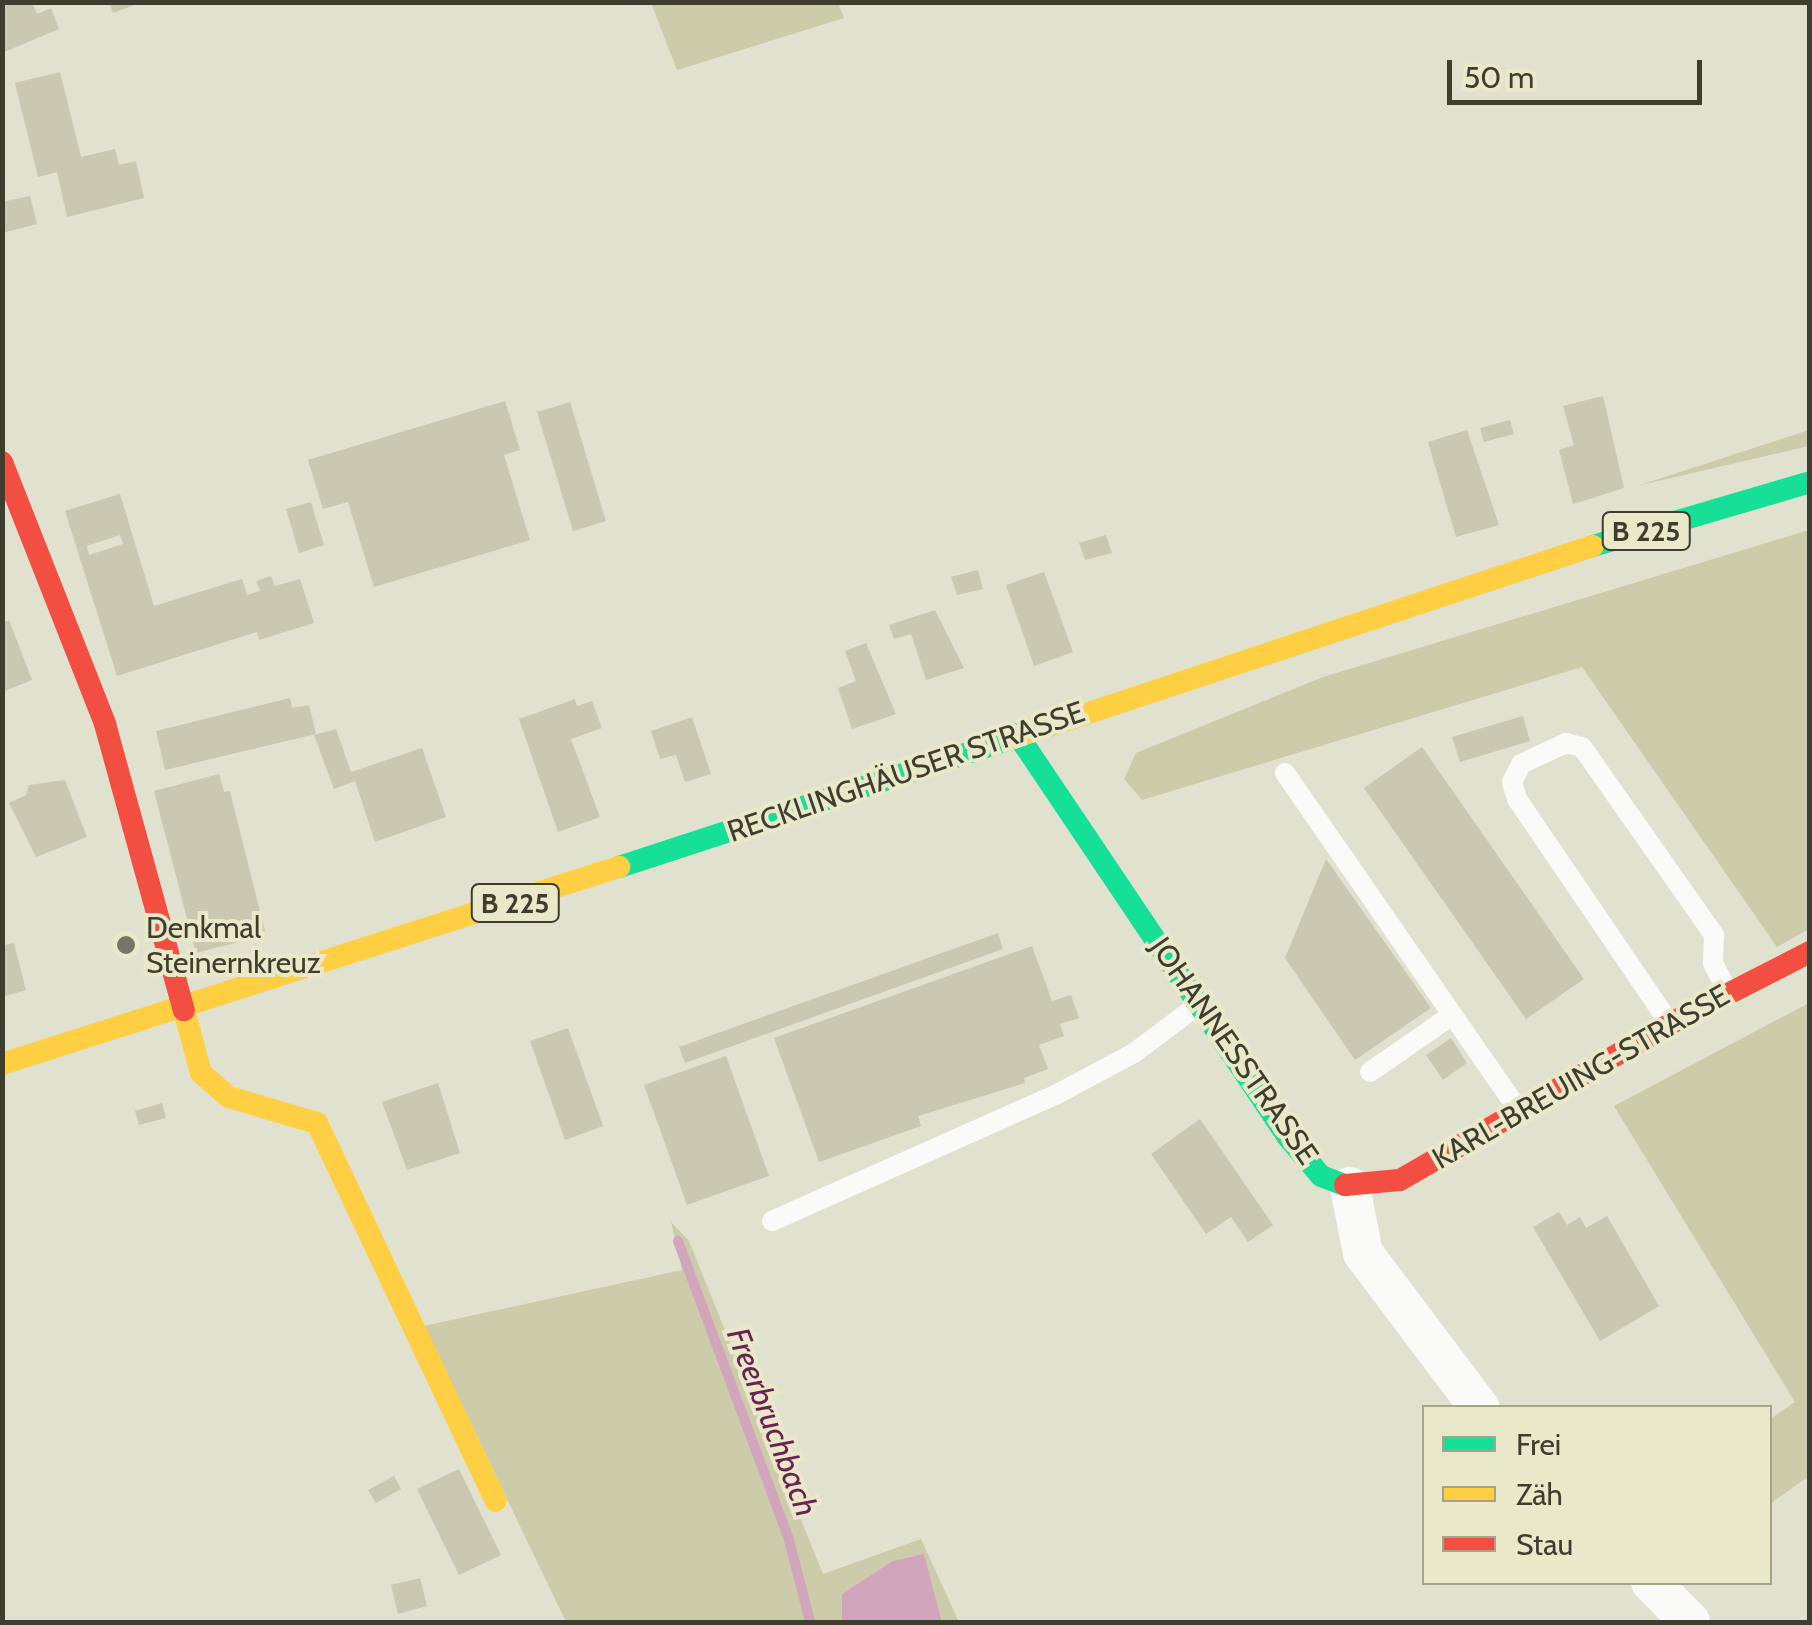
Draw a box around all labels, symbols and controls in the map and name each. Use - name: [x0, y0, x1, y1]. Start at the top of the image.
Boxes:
- scale bar: [1452, 40, 1707, 102]
- text: 50 m: [1464, 59, 1534, 96]
- road number: B 225: [1601, 508, 1691, 554]
- street label: RECKLINGHÄUSER STRASSE: [723, 694, 1089, 850]
- road number: B 225: [470, 880, 560, 926]
- place label: Denkmal Steinernkreuz: [146, 910, 321, 980]
- street label: JOHANNESSTRASSE: [1142, 931, 1326, 1171]
- marker: Denkmal Steinernkreuz: [115, 934, 137, 956]
- street label: KARL-BREUING-STRASSE: [1426, 977, 1736, 1177]
- water label: Freerbruchbach: [718, 1322, 826, 1522]
- legend: [1422, 1405, 1772, 1585]
- text: Frei: [1516, 1426, 1561, 1463]
- text: Zäh: [1516, 1476, 1563, 1513]
- text: Stau: [1516, 1526, 1573, 1563]

